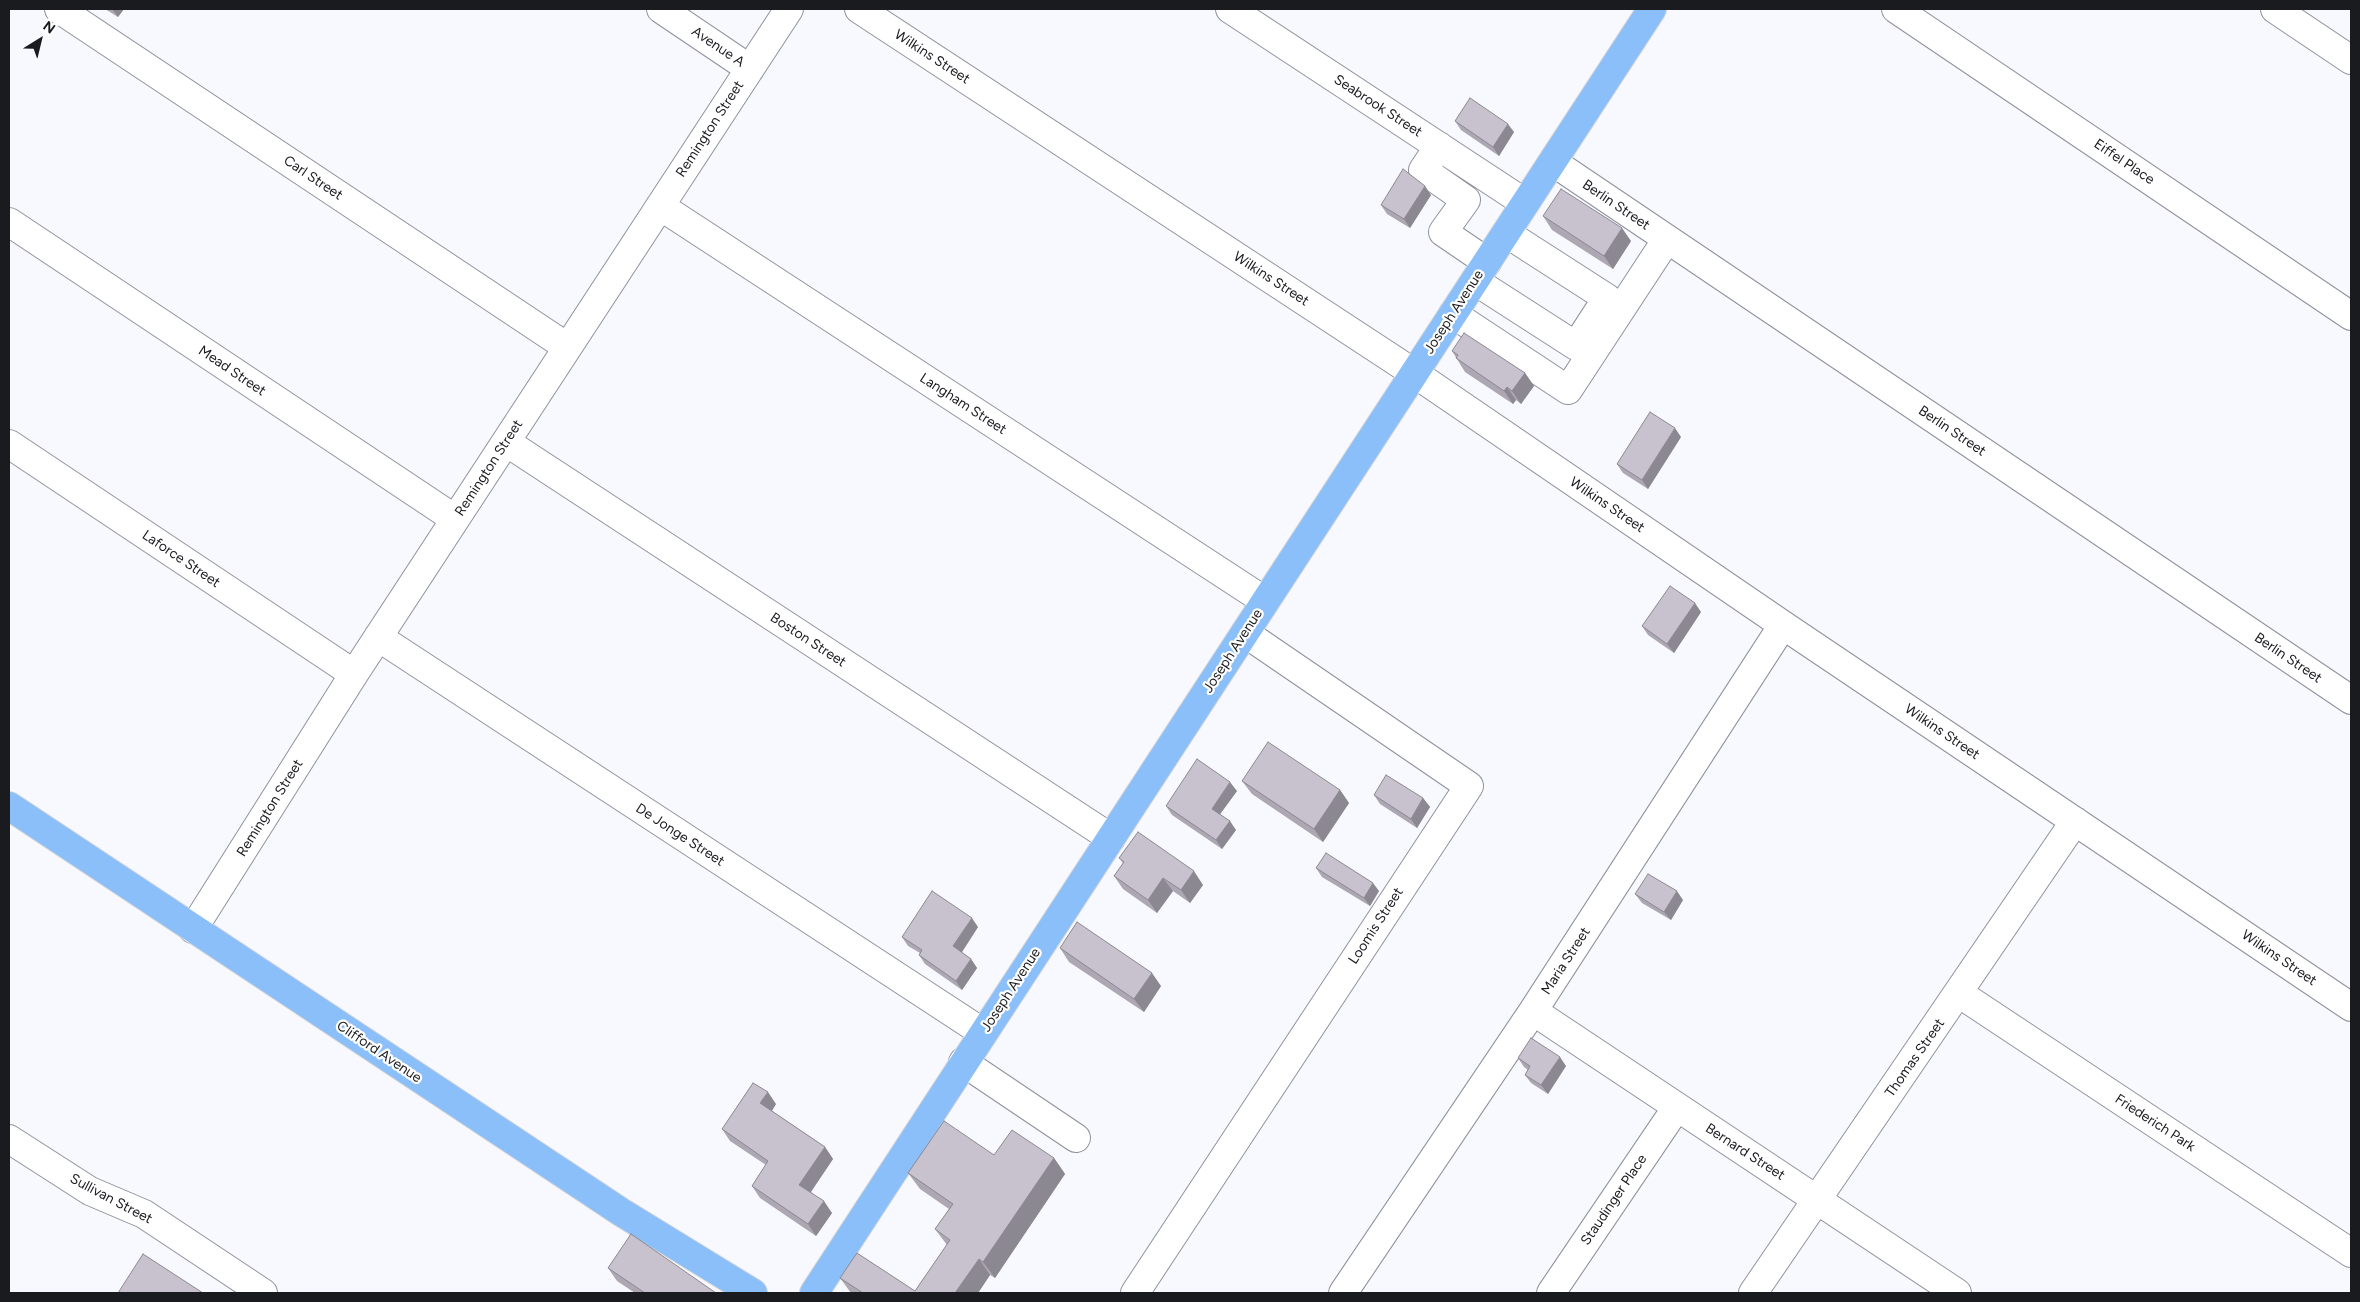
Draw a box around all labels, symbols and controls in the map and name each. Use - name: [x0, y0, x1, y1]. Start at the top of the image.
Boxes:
- north arrow: [15, 15, 65, 65]
- text: N: [40, 17, 58, 38]
- street label: Avenue A: [688, 23, 748, 71]
- street label: Wilkins Street: [891, 26, 973, 88]
- street label: Seabrook Street: [1331, 71, 1425, 141]
- street label: Remington Street: [673, 78, 747, 180]
- street label: Eiffel Place: [2090, 136, 2158, 188]
- street label: Carl Street: [280, 152, 346, 204]
- street label: Berlin Street: [1579, 176, 1653, 234]
- street label: Wilkins Street: [1230, 248, 1312, 310]
- street label: Joseph Avenue: [1421, 267, 1487, 357]
- street label: Mead Street: [195, 342, 269, 400]
- street label: Langham Street: [917, 370, 1009, 438]
- street label: Berlin Street: [1915, 402, 1989, 460]
- street label: Remington Street: [452, 417, 526, 519]
- street label: Wilkins Street: [1566, 474, 1648, 536]
- street label: Laforce Street: [139, 527, 223, 591]
- street label: Joseph Avenue: [1200, 606, 1266, 696]
- street label: Boston Street: [767, 609, 849, 671]
- street label: Berlin Street: [2251, 629, 2325, 687]
- street label: Wilkins Street: [1901, 701, 1983, 763]
- street label: Remington Street: [233, 756, 307, 860]
- street label: De Jonge Street: [632, 800, 728, 870]
- street label: Loomis Street: [1345, 885, 1407, 967]
- street label: Maria Street: [1538, 924, 1594, 998]
- street label: Wilkins Street: [2238, 927, 2320, 989]
- street label: Joseph Avenue: [978, 945, 1044, 1035]
- street label: Thomas Street: [1882, 1016, 1948, 1100]
- street label: Clifford Avenue: [333, 1017, 425, 1087]
- street label: Friederich Park: [2112, 1091, 2198, 1155]
- street label: Bernard Street: [1702, 1120, 1788, 1184]
- street label: Staudinger Place: [1577, 1152, 1651, 1248]
- street label: Sullivan Street: [67, 1170, 155, 1228]

